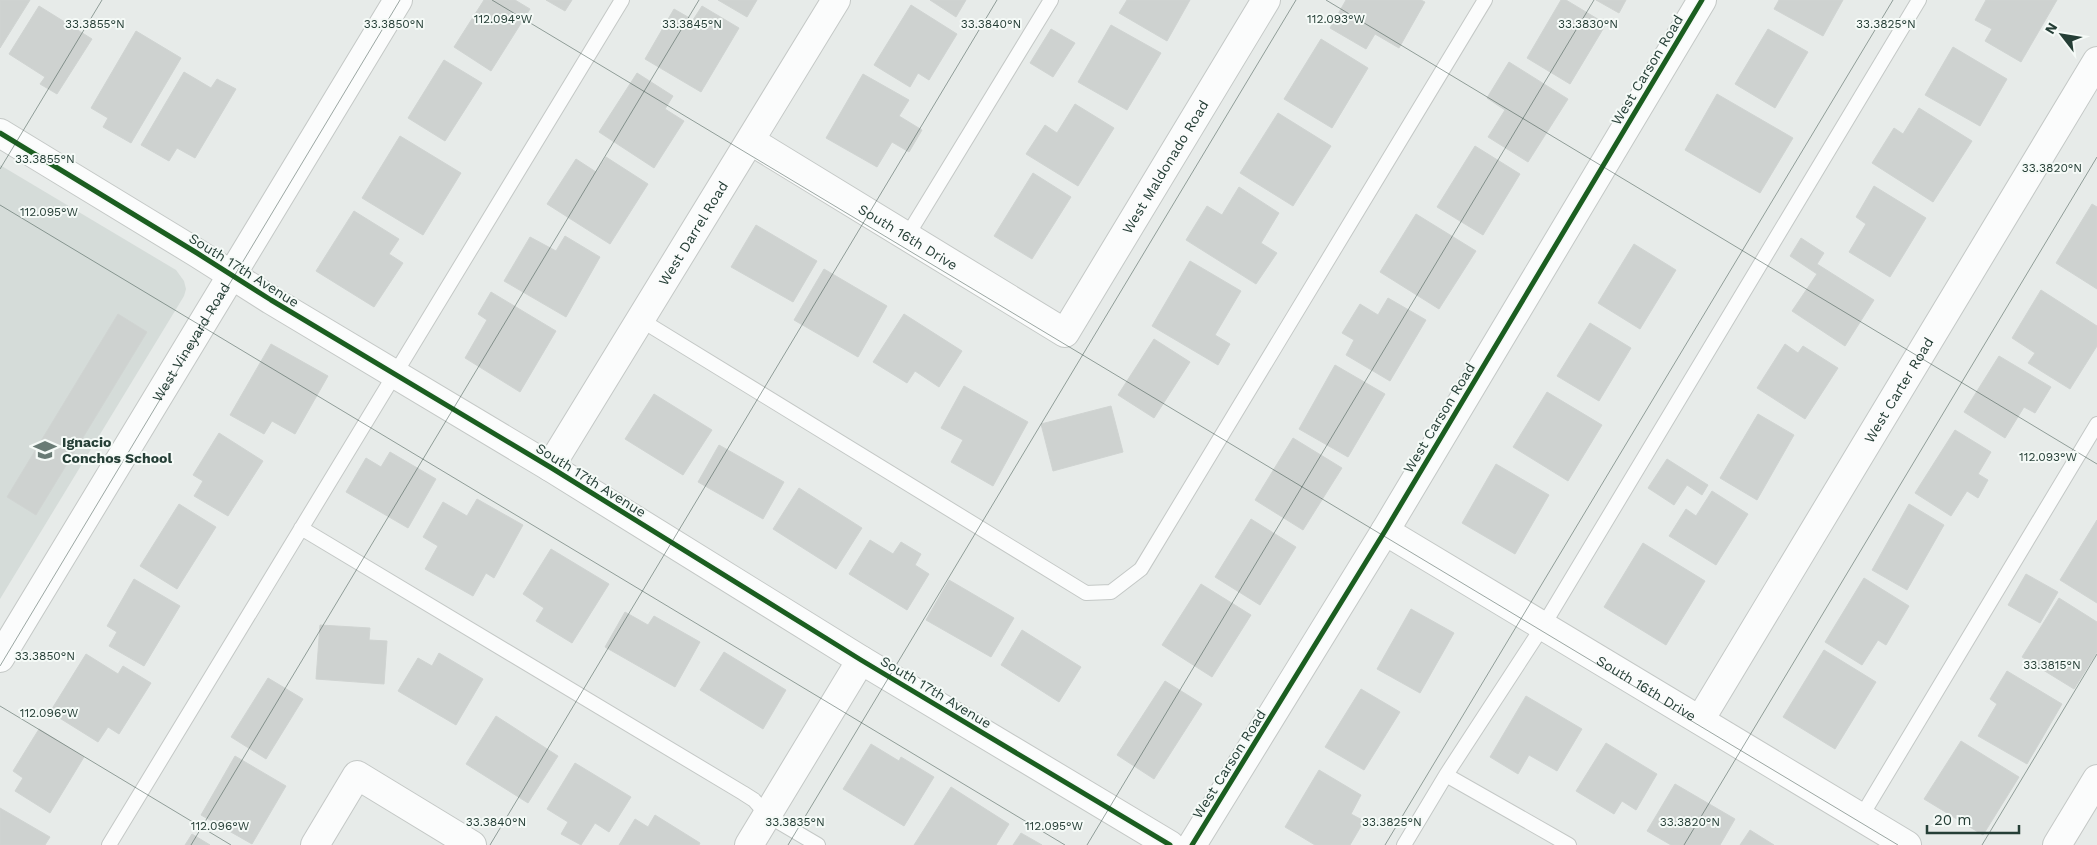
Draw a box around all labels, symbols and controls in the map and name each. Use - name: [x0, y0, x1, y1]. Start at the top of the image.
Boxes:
- north arrow: [2037, 10, 2087, 60]
- text: 112.094°W: [474, 12, 533, 26]
- text: 112.093°W: [1307, 12, 1365, 26]
- street label: West Carson Road: [1608, 12, 1686, 128]
- text: 33.3855°N: [65, 17, 125, 31]
- text: 33.3850°N: [364, 17, 424, 31]
- text: 33.3845°N: [662, 17, 722, 31]
- text: 33.3840°N: [961, 17, 1021, 31]
- text: 33.3830°N: [1558, 17, 1618, 31]
- text: 33.3825°N: [1856, 17, 1916, 31]
- text: N: [2041, 20, 2060, 37]
- street label: West Maldonado Road: [1119, 97, 1212, 237]
- text: 33.3855°N: [15, 152, 75, 166]
- text: 33.3820°N: [2022, 161, 2082, 175]
- street label: West Darrel Road: [655, 178, 731, 288]
- street label: South 16th Drive: [856, 201, 960, 273]
- text: 112.095°W: [20, 205, 79, 219]
- street label: South 17th Avenue: [186, 230, 302, 310]
- street label: West Vineyard Road: [149, 280, 233, 405]
- street label: West Carter Road: [1861, 335, 1937, 446]
- street label: West Carson Road: [1400, 360, 1478, 476]
- place label: Ignacio Conchos School: [62, 434, 172, 466]
- school or university icon: Ignacio Conchos School: [32, 437, 58, 463]
- street label: South 17th Avenue: [533, 440, 649, 520]
- text: 112.093°W: [2019, 450, 2077, 464]
- text: 33.3850°N: [15, 649, 75, 663]
- street label: South 16th Drive: [1594, 652, 1699, 724]
- street label: South 17th Avenue: [878, 653, 994, 731]
- text: 33.3815°N: [2023, 658, 2081, 672]
- text: 112.096°W: [20, 706, 79, 720]
- street label: West Carson Road: [1189, 707, 1269, 821]
- scale bar: [1927, 802, 2020, 834]
- text: 20 m: [1934, 811, 1972, 829]
- text: 33.3840°N: [466, 815, 526, 829]
- text: 33.3835°N: [765, 815, 825, 829]
- text: 33.3825°N: [1362, 815, 1422, 829]
- text: 33.3820°N: [1660, 815, 1720, 829]
- text: 112.096°W: [191, 819, 250, 833]
- text: 112.095°W: [1025, 819, 1084, 833]

